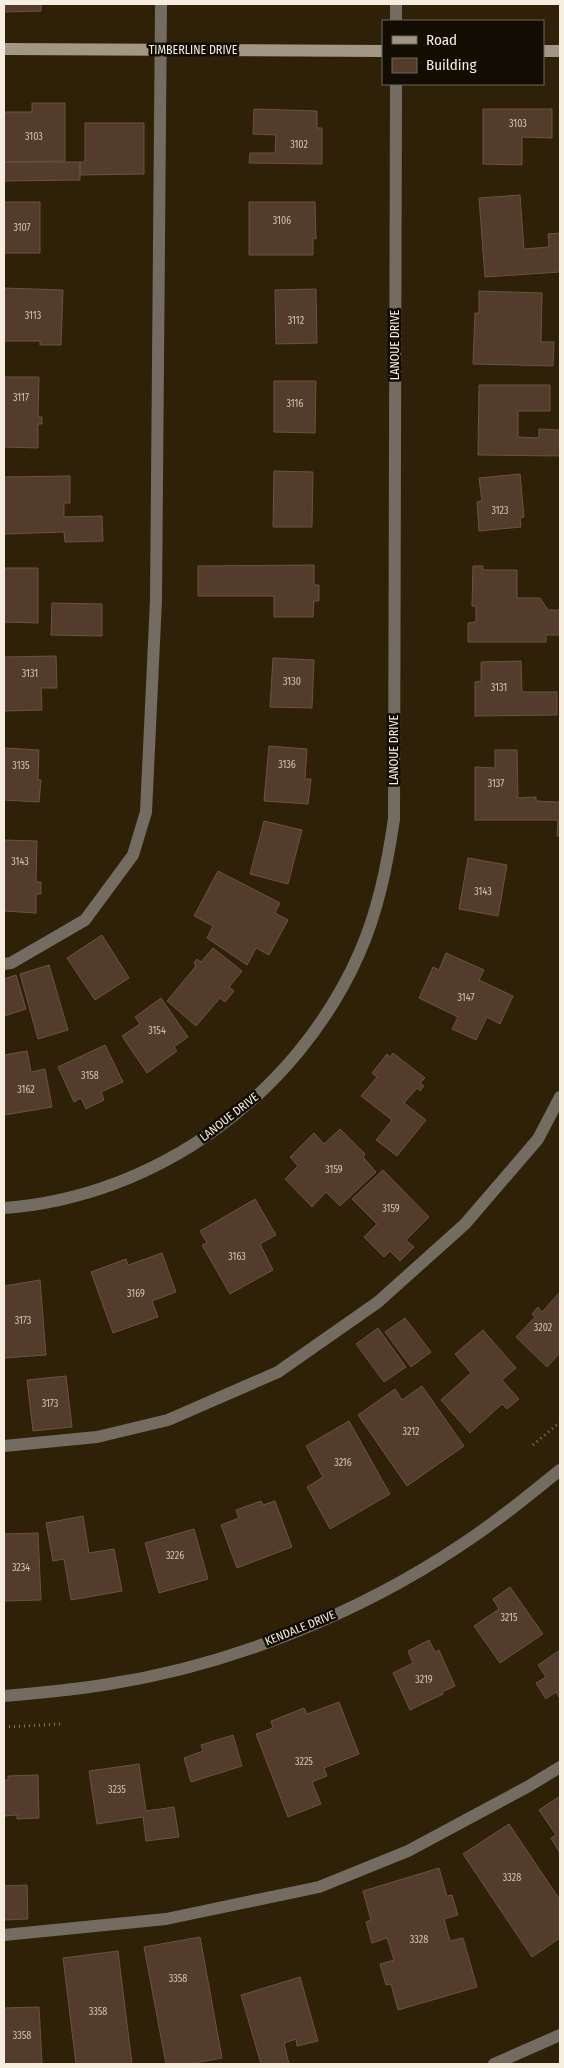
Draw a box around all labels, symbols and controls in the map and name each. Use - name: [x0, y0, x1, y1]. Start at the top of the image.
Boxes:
- legend: [382, 20, 544, 85]
- text: Road: [426, 31, 457, 49]
- street label: TIMBERLINE DRIVE: [149, 43, 238, 57]
- text: Building: [426, 56, 477, 74]
- house number: 3103: [509, 118, 527, 130]
- house number: 3103: [25, 131, 43, 143]
- house number: 3102: [290, 139, 308, 151]
- house number: 3106: [273, 215, 291, 227]
- house number: 3107: [13, 222, 31, 234]
- street label: LANOUE DRIVE: [388, 309, 402, 380]
- house number: 3113: [25, 310, 42, 322]
- house number: 3112: [288, 315, 305, 327]
- house number: 3117: [13, 392, 29, 404]
- house number: 3116: [287, 398, 303, 410]
- house number: 3123: [491, 505, 509, 517]
- house number: 3131: [22, 668, 38, 680]
- house number: 3130: [283, 676, 301, 688]
- house number: 3131: [491, 682, 507, 694]
- street label: LANOUE DRIVE: [387, 714, 401, 785]
- house number: 3136: [278, 759, 296, 771]
- house number: 3135: [12, 760, 30, 772]
- house number: 3137: [488, 778, 504, 790]
- house number: 3143: [11, 856, 29, 868]
- house number: 3143: [474, 886, 492, 898]
- house number: 3147: [458, 992, 474, 1004]
- house number: 3154: [148, 1025, 166, 1037]
- house number: 3158: [81, 1070, 99, 1082]
- house number: 3162: [17, 1084, 35, 1096]
- street label: LANOUE DRIVE: [197, 1090, 261, 1144]
- house number: 3159: [325, 1164, 343, 1176]
- house number: 3159: [382, 1203, 400, 1215]
- house number: 3163: [228, 1251, 246, 1263]
- house number: 3169: [127, 1288, 145, 1300]
- house number: 3173: [15, 1315, 32, 1327]
- house number: 3202: [534, 1322, 553, 1334]
- house number: 3173: [42, 1398, 59, 1410]
- house number: 3212: [403, 1426, 420, 1438]
- house number: 3216: [334, 1457, 352, 1469]
- house number: 3226: [166, 1550, 184, 1562]
- house number: 3234: [12, 1562, 30, 1574]
- street label: KENDALE DRIVE: [263, 1607, 338, 1648]
- house number: 3215: [500, 1612, 518, 1624]
- house number: 3219: [415, 1674, 433, 1686]
- house number: 3225: [295, 1756, 313, 1768]
- house number: 3235: [108, 1784, 126, 1796]
- house number: 3328: [503, 1872, 521, 1884]
- house number: 3328: [410, 1934, 428, 1946]
- house number: 3358: [169, 1973, 187, 1985]
- house number: 3358: [89, 2006, 107, 2018]
- house number: 3358: [13, 2030, 31, 2042]

